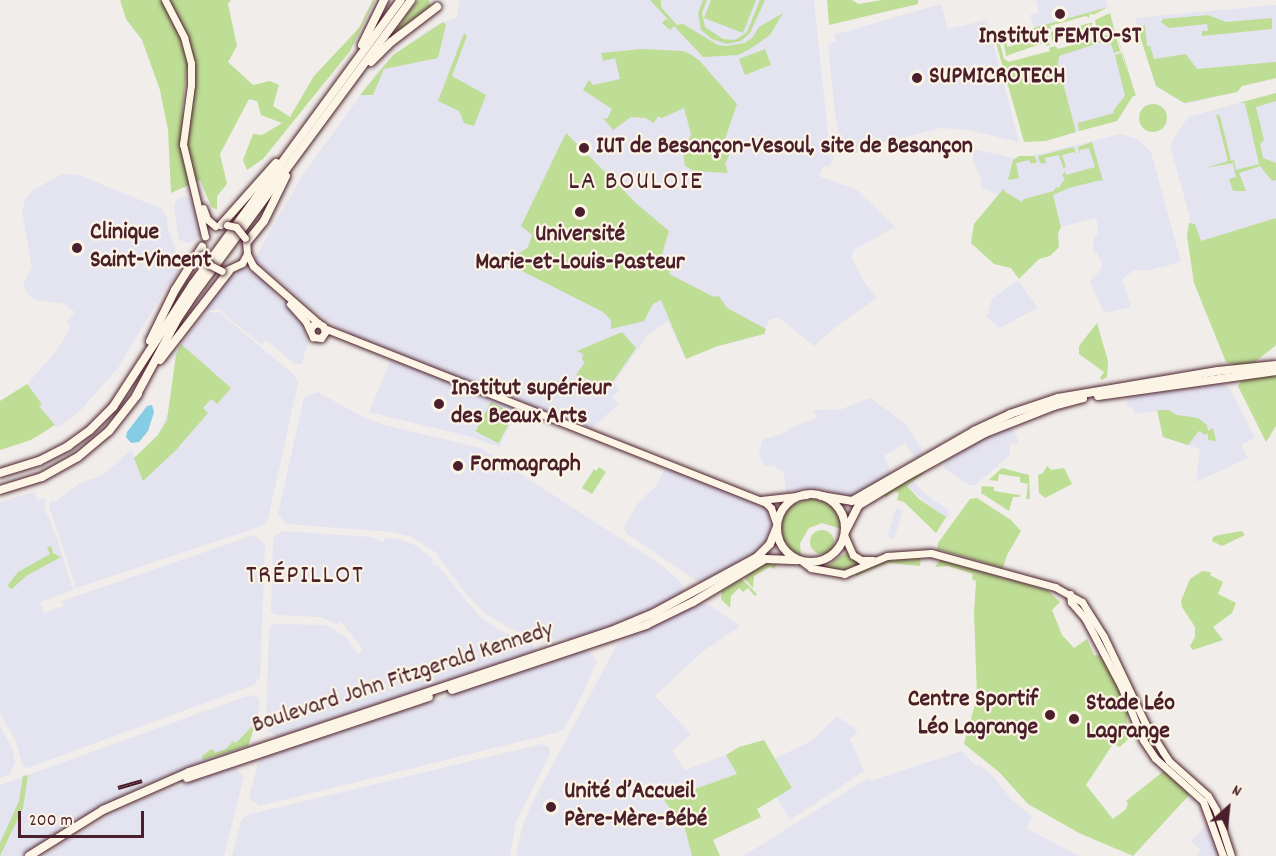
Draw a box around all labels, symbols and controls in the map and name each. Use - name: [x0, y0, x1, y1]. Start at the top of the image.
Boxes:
- marker: Institut FEMTO-ST: [1053, 7, 1067, 21]
- place label: Institut FEMTO-ST: [979, 24, 1141, 52]
- place label: SUPMICROTECH: [929, 64, 1066, 92]
- marker: SUPMICROTECH: [910, 71, 924, 85]
- place label: IUT de Besançon-Vesoul, site de Besançon: [596, 134, 973, 162]
- marker: IUT de Besançon-Vesoul, site de Besançon: [577, 141, 591, 155]
- district label: LA BOULOIE: [568, 167, 704, 199]
- marker: Université Marie-et-Louis-Pasteur: [573, 205, 587, 219]
- place label: Clinique Saint-Vincent: [90, 220, 212, 276]
- place label: Université Marie-et-Louis-Pasteur: [475, 222, 685, 278]
- marker: Clinique Saint-Vincent: [68, 239, 86, 257]
- place label: Institut supérieur des Beaux Arts: [451, 376, 611, 432]
- marker: Institut supérieur des Beaux Arts: [432, 397, 446, 411]
- place label: Formagraph: [470, 452, 581, 480]
- marker: Formagraph: [451, 459, 465, 473]
- district label: TRÉPILLOT: [246, 561, 364, 593]
- street label: Boulevard John Fitzgerald Kennedy: [249, 617, 557, 741]
- place label: Centre Sportif Léo Lagrange: [908, 687, 1038, 743]
- place label: Stade Léo Lagrange: [1086, 691, 1175, 747]
- marker: Centre Sportif Léo Lagrange: [1043, 708, 1057, 722]
- marker: Stade Léo Lagrange: [1067, 712, 1081, 726]
- north arrow: [1198, 778, 1258, 838]
- place label: Unité d’Accueil Père-Mère-Bébé: [564, 779, 707, 835]
- text: N: [1228, 779, 1245, 804]
- marker: Unité d’Accueil Père-Mère-Bébé: [542, 798, 560, 816]
- scale bar: [21, 799, 147, 837]
- text: 200 m: [29, 809, 73, 834]

